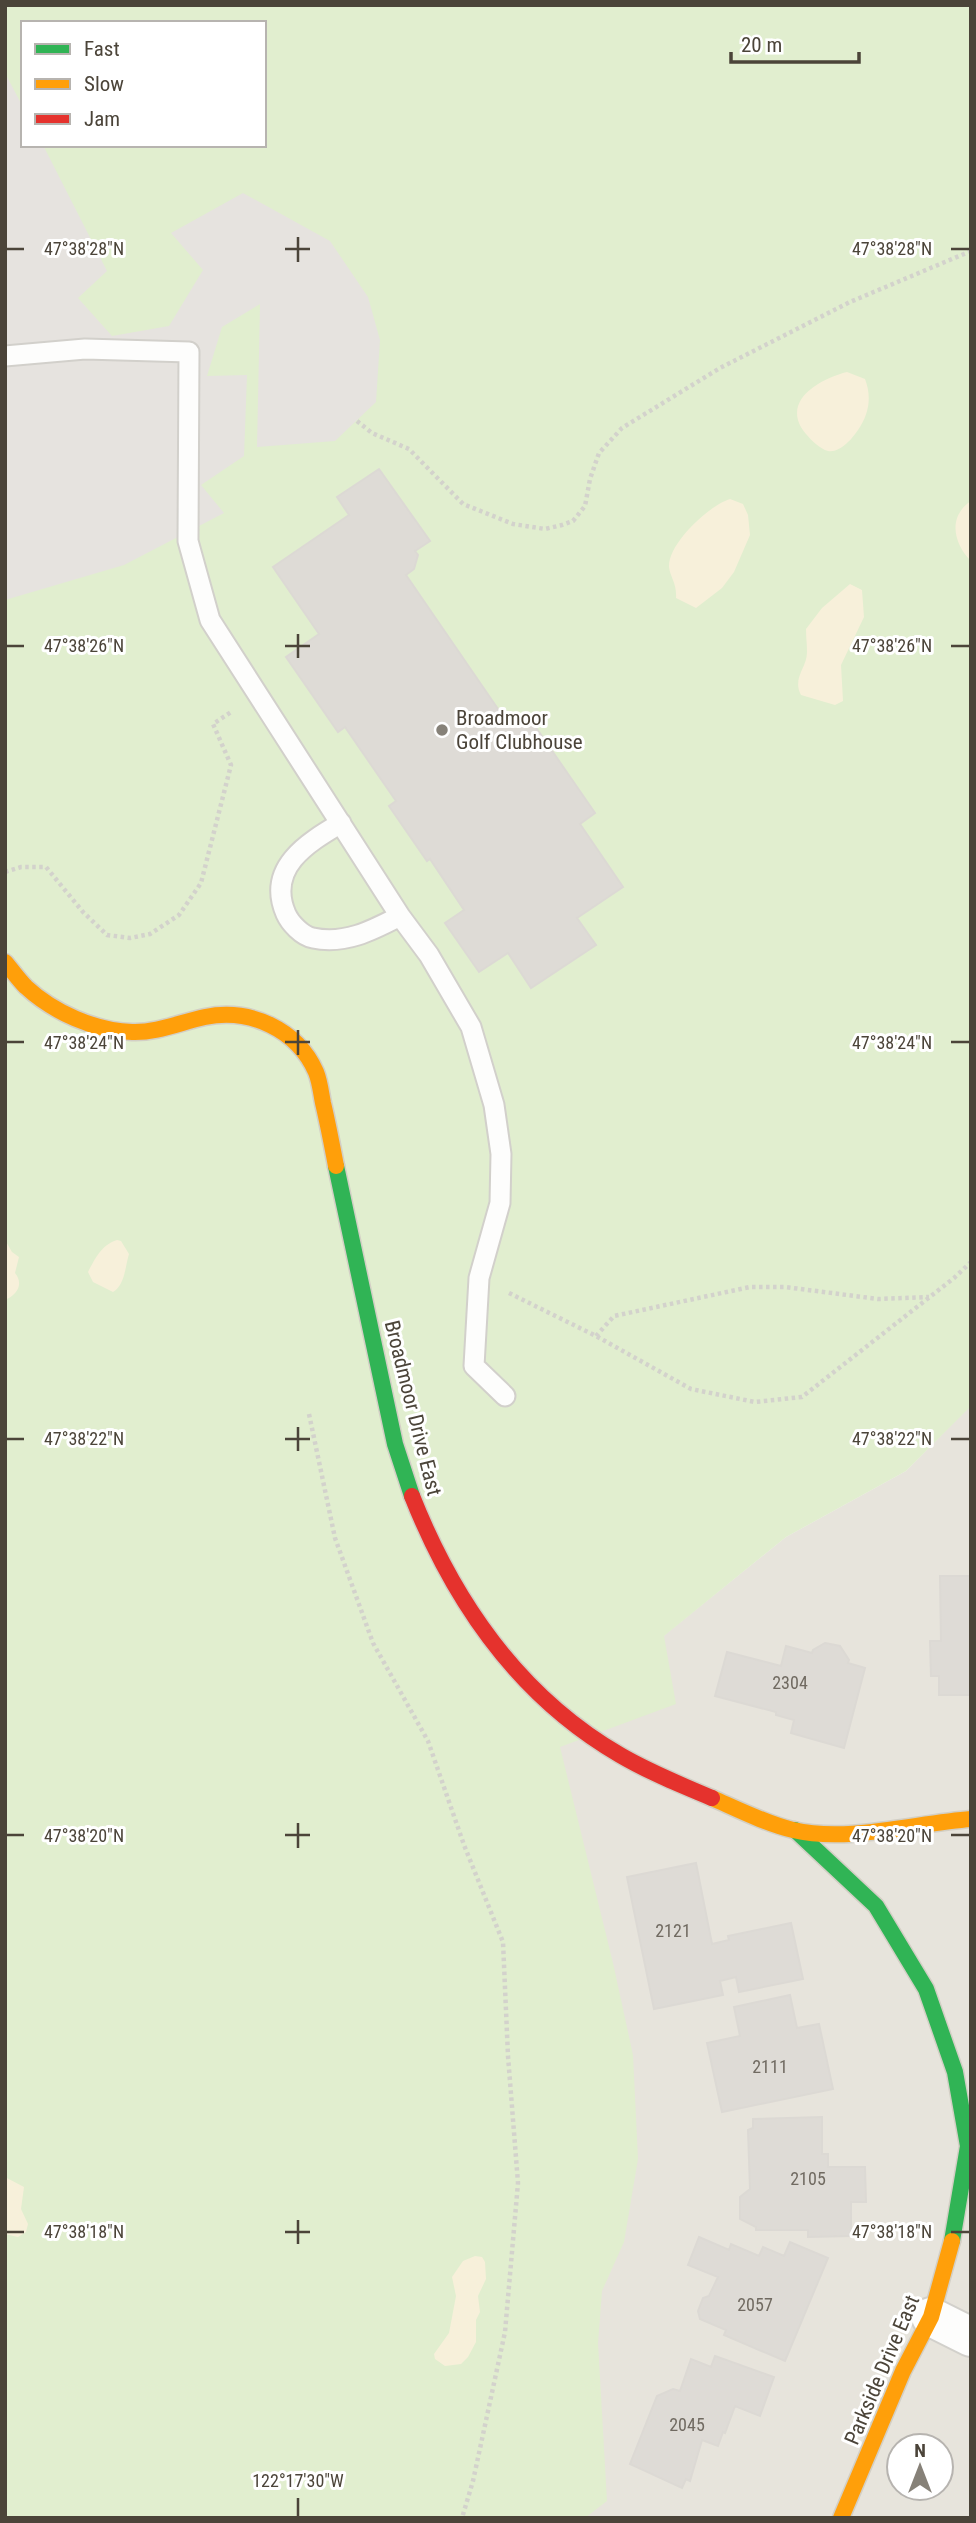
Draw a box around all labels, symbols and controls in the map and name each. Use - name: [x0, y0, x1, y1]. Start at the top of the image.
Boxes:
- legend: [21, 21, 266, 147]
- scale bar: [731, 21, 859, 65]
- text: 20 m: [741, 33, 782, 57]
- text: Fast: [84, 37, 120, 61]
- text: Slow: [84, 72, 124, 96]
- text: Jam: [84, 107, 120, 131]
- text: 47°38'28"N: [44, 238, 124, 259]
- text: 47°38'28"N: [852, 238, 932, 259]
- text: 47°38'26"N: [44, 635, 124, 656]
- text: 47°38'26"N: [852, 635, 932, 656]
- place label: Broadmoor Golf Clubhouse: [456, 706, 583, 754]
- marker: Broadmoor Golf Clubhouse: [434, 722, 450, 738]
- text: 47°38'24"N: [44, 1032, 124, 1053]
- text: 47°38'24"N: [852, 1032, 932, 1053]
- street label: Broadmoor Drive East: [380, 1318, 446, 1498]
- text: 47°38'22"N: [44, 1428, 124, 1449]
- text: 47°38'22"N: [852, 1428, 932, 1449]
- house number: 2304: [772, 1672, 808, 1693]
- text: 47°38'20"N: [44, 1825, 124, 1846]
- text: 47°38'20"N: [852, 1825, 932, 1846]
- house number: 2121: [655, 1920, 691, 1941]
- house number: 2111: [752, 2056, 788, 2077]
- house number: 2105: [790, 2168, 826, 2189]
- text: 47°38'18"N: [44, 2221, 124, 2242]
- text: 47°38'18"N: [852, 2221, 932, 2242]
- street label: Parkside Drive East: [840, 2292, 924, 2448]
- house number: 2057: [737, 2294, 773, 2315]
- house number: 2045: [669, 2414, 705, 2435]
- north arrow: [885, 2432, 955, 2502]
- text: N: [914, 2439, 926, 2462]
- text: 122°17'30"W: [252, 2470, 344, 2491]

